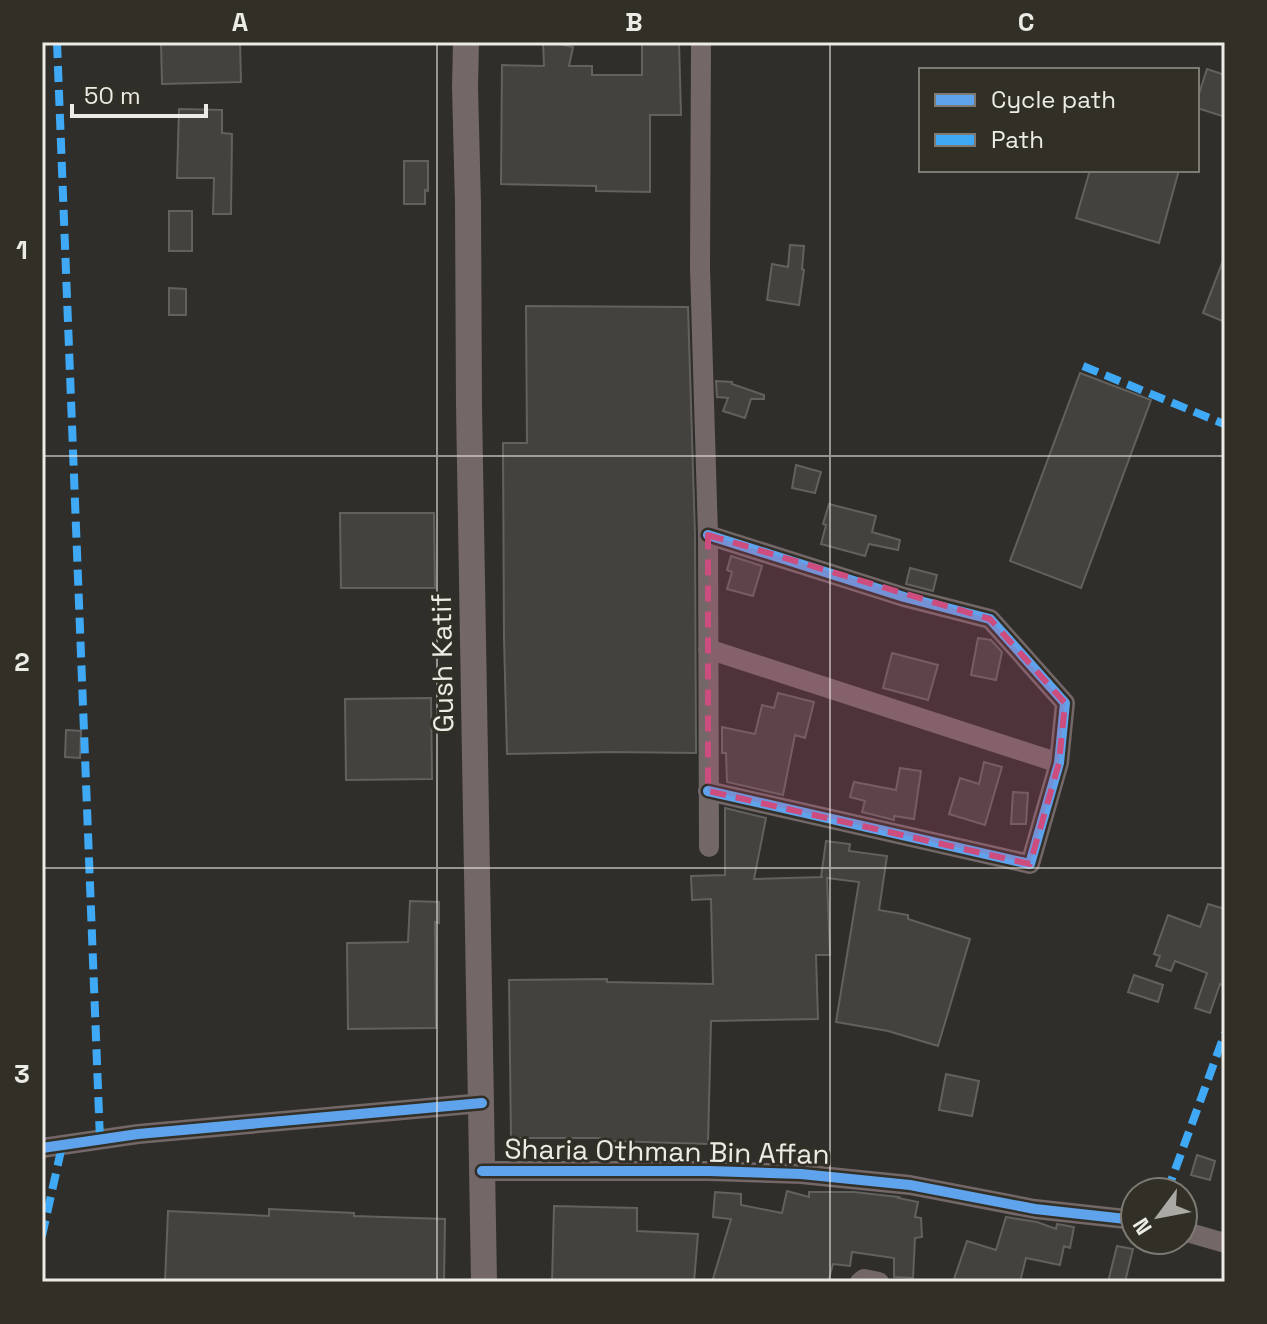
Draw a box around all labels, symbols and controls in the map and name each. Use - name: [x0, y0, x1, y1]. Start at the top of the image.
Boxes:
- text: A: [232, 5, 249, 39]
- text: B: [625, 5, 643, 39]
- text: C: [1018, 5, 1034, 39]
- scale bar: [72, 68, 206, 118]
- legend: [919, 68, 1199, 172]
- text: 50 m: [84, 80, 141, 111]
- text: Cycle path: [991, 84, 1116, 115]
- text: Path: [991, 124, 1044, 155]
- text: 1: [16, 233, 28, 267]
- street label: Gush Katif: [423, 593, 461, 733]
- text: 2: [14, 645, 30, 679]
- text: 3: [14, 1057, 30, 1091]
- street label: Sharia Othman Bin Affan: [504, 1130, 830, 1172]
- north arrow: [1119, 1176, 1199, 1256]
- text: N: [1126, 1213, 1158, 1240]

